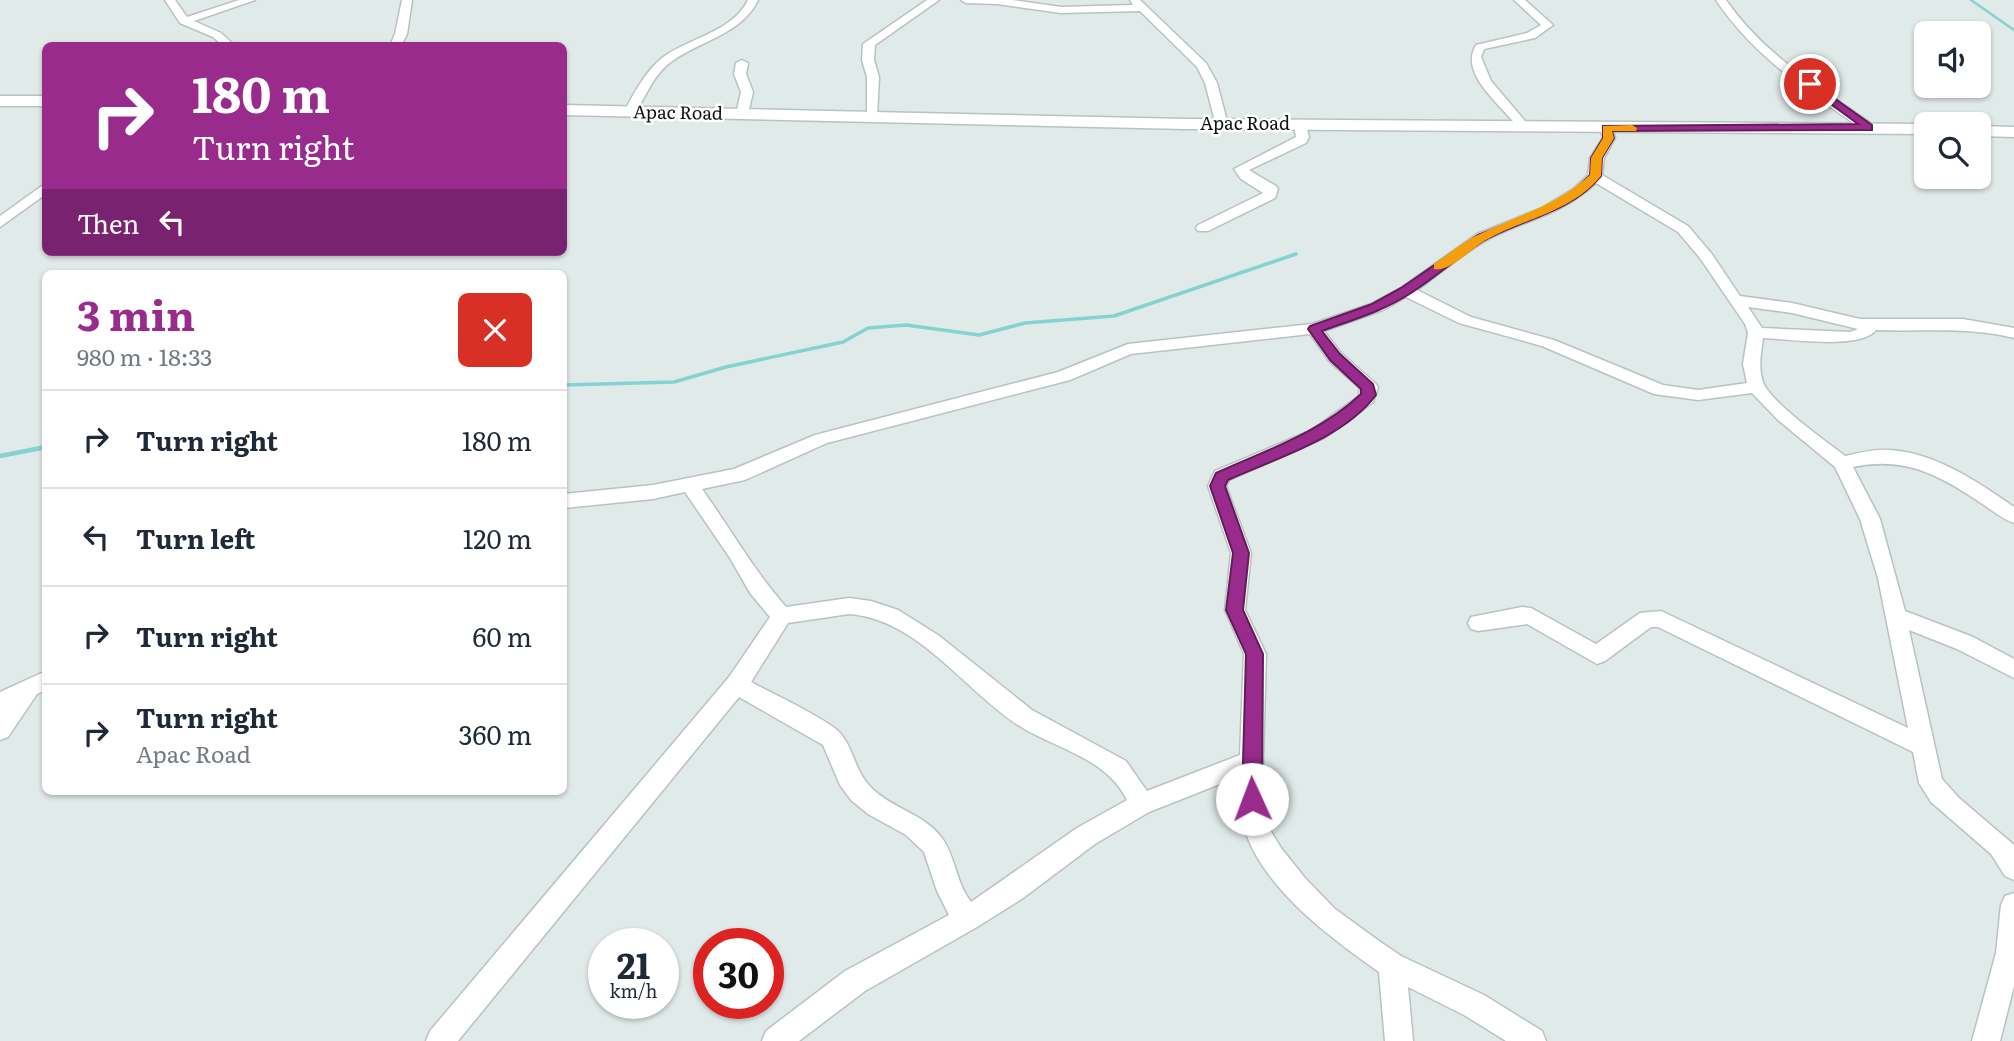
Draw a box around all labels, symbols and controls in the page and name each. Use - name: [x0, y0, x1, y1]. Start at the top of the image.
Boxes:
- map controls: [1914, 21, 1991, 189]
- button: sound: [1914, 21, 1991, 98]
- pin: [1780, 54, 1840, 114]
- text: 180 m: [192, 55, 330, 128]
- icon: arrive: [1791, 65, 1829, 103]
- icon: right: [77, 70, 168, 161]
- street label: Apac Road: [633, 97, 723, 126]
- street label: Apac Road: [1200, 109, 1290, 136]
- button: search: [1914, 112, 1991, 189]
- text: Turn right: [192, 122, 354, 170]
- text: Then: [77, 203, 139, 242]
- icon: left: [153, 203, 191, 241]
- text: 3 min: [77, 282, 195, 344]
- button: close: [458, 293, 532, 367]
- text: 980 m · 18:33: [77, 339, 212, 373]
- icon: right: [77, 420, 115, 458]
- text: Turn right: [136, 420, 278, 459]
- text: 180 m: [462, 420, 532, 459]
- icon: left: [77, 518, 115, 556]
- text: Turn left: [136, 518, 255, 557]
- text: 120 m: [463, 518, 532, 557]
- icon: right: [77, 616, 115, 654]
- text: Turn right: [136, 616, 278, 655]
- text: 60 m: [473, 616, 532, 655]
- text: Turn right: [136, 697, 278, 736]
- icon: right: [77, 714, 115, 752]
- text: 360 m: [458, 714, 532, 753]
- text: Apac Road: [136, 736, 251, 770]
- position arrow: [1215, 762, 1289, 836]
- speed limit sign: 30: [693, 928, 784, 1019]
- text: 21: [617, 938, 650, 990]
- text: km/h: [610, 977, 657, 1004]

